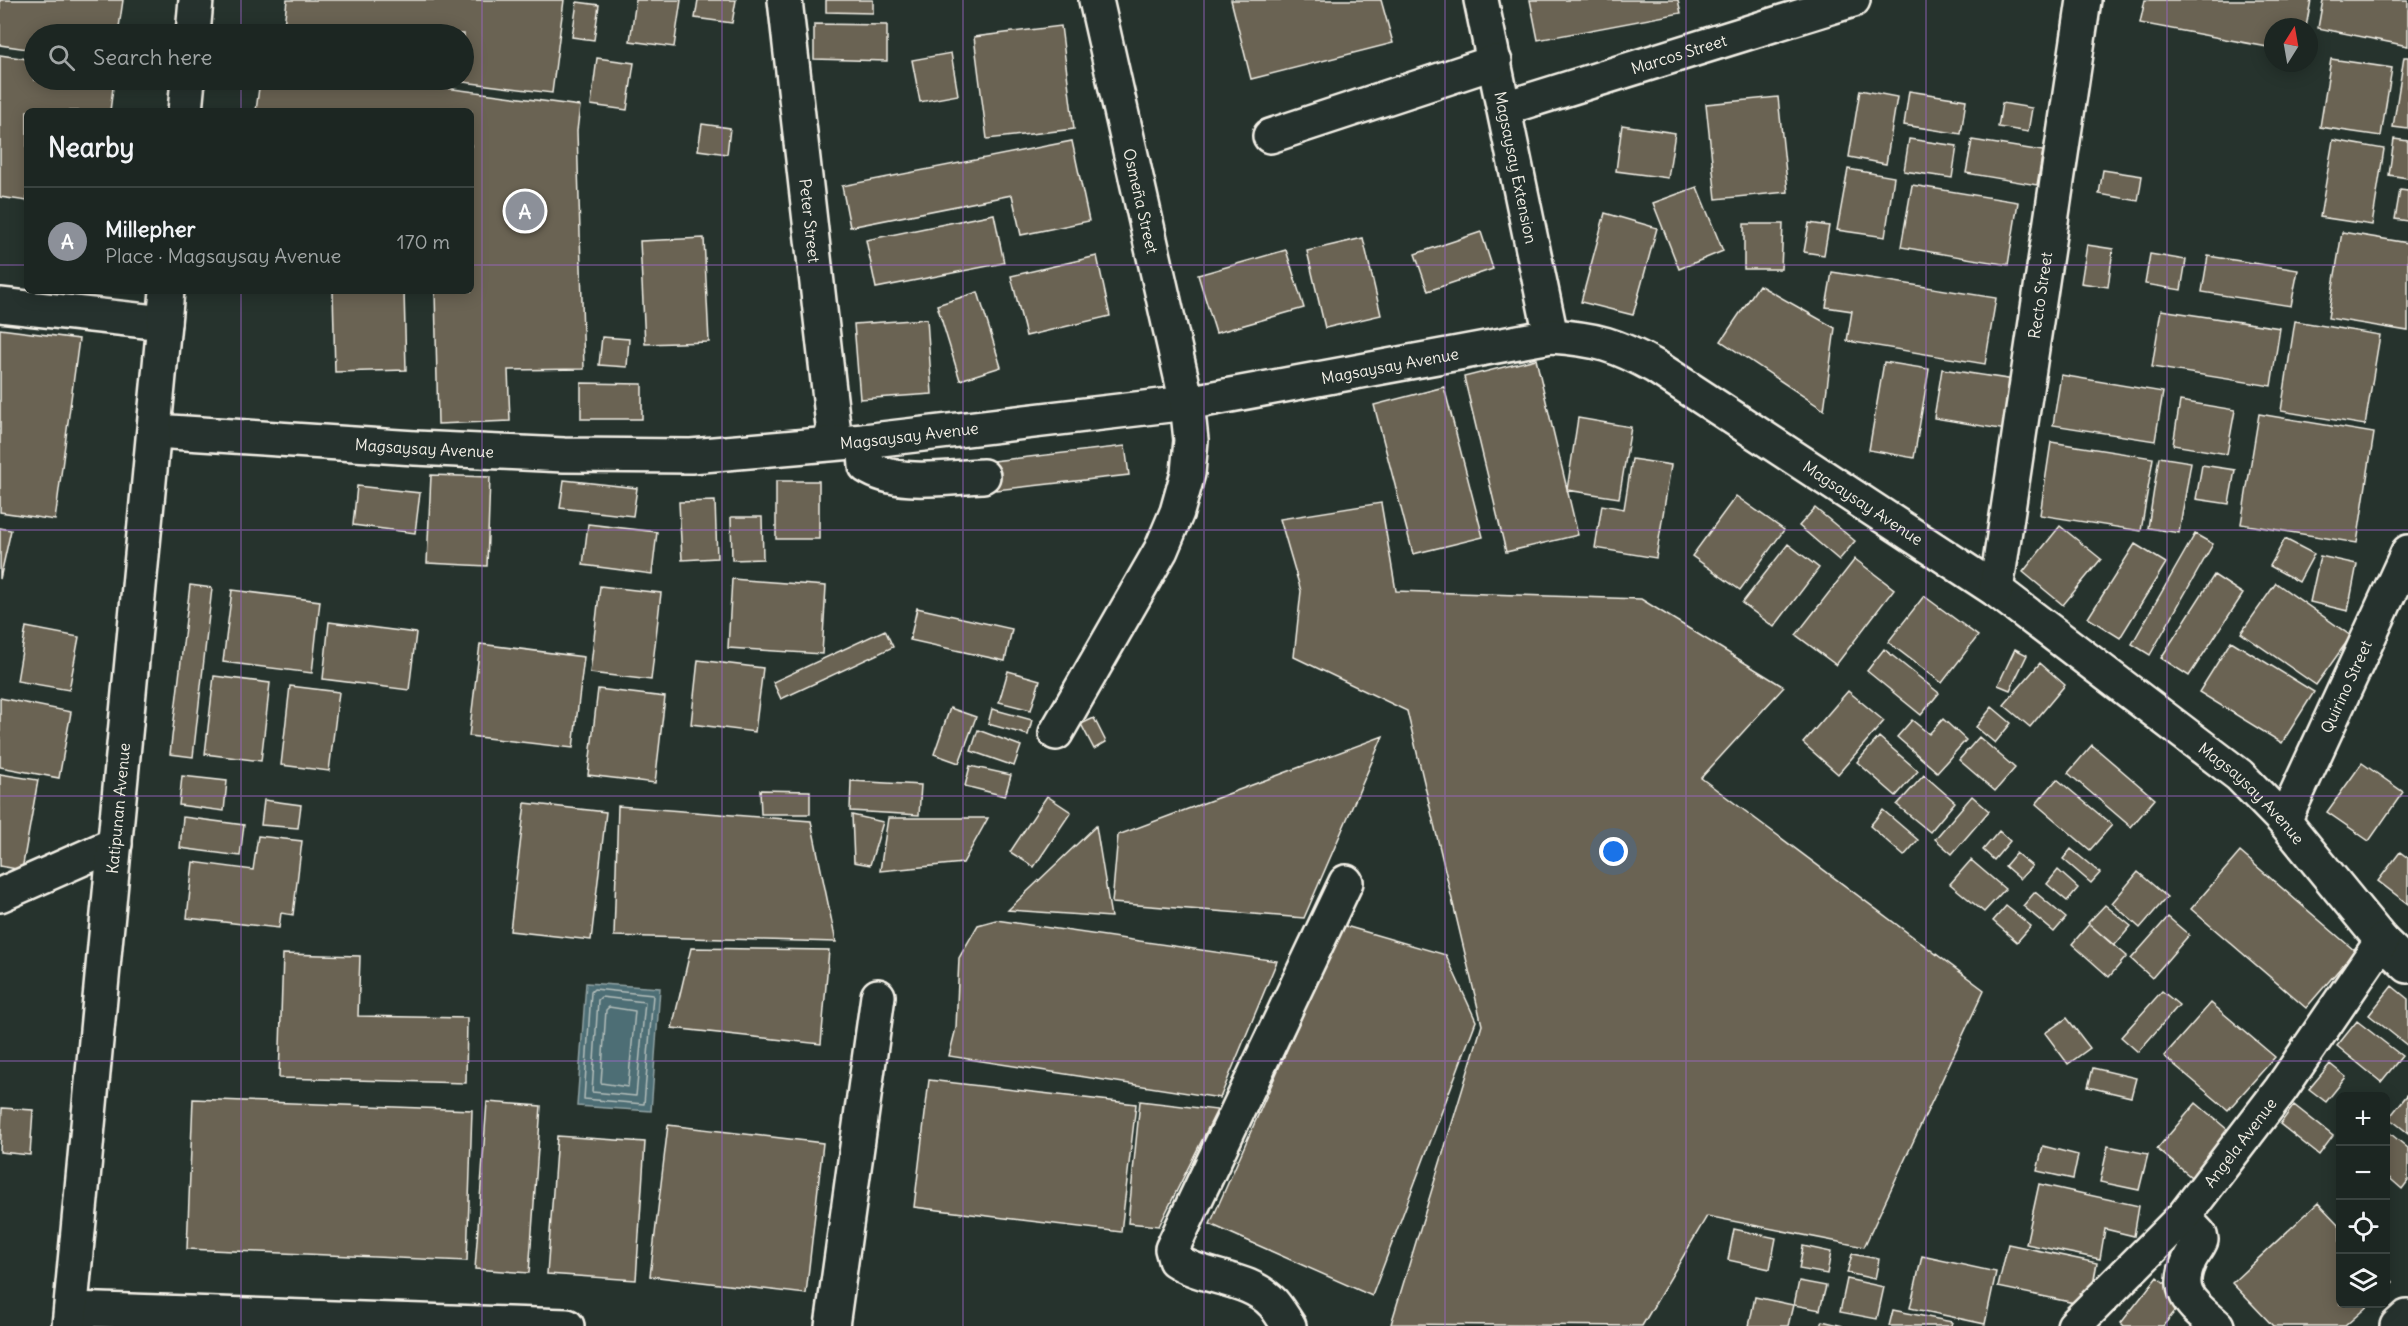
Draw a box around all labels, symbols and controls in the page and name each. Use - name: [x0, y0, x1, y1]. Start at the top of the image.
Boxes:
- north arrow: [2264, 18, 2318, 72]
- search box: [24, 24, 474, 90]
- street label: Marcos Street: [1628, 30, 1730, 78]
- icon: search: [45, 41, 78, 74]
- text: Search here: [93, 43, 212, 71]
- street label: Magsaysay Extension: [1490, 89, 1541, 245]
- text: Nearby: [48, 131, 134, 164]
- street label: Osmeña Street: [1119, 147, 1163, 256]
- street label: Peter Street: [795, 177, 825, 264]
- pin: A: [506, 188, 544, 234]
- text: Millepher: [105, 215, 195, 243]
- text: A: [61, 229, 74, 254]
- text: 170 m: [397, 229, 450, 254]
- text: Place · Magsaysay Avenue: [105, 243, 341, 268]
- street label: Recto Street: [2024, 250, 2056, 340]
- street label: Magsaysay Avenue: [1320, 343, 1460, 388]
- street label: Magsaysay Avenue: [839, 418, 980, 453]
- street label: Magsaysay Avenue: [354, 434, 494, 462]
- street label: Magsaysay Avenue: [1799, 456, 1927, 549]
- street label: Quirino Street: [2316, 636, 2376, 736]
- street label: Magsaysay Avenue: [2195, 738, 2309, 848]
- street label: Katipunan Avenue: [102, 742, 134, 875]
- your location: [1599, 837, 1628, 866]
- map controls: [2336, 1092, 2390, 1308]
- button: +: [2336, 1092, 2390, 1146]
- street label: Angela Avenue: [2199, 1094, 2281, 1191]
- button: −: [2336, 1146, 2390, 1200]
- button: locate: [2336, 1200, 2390, 1254]
- button: layers: [2336, 1254, 2390, 1308]

